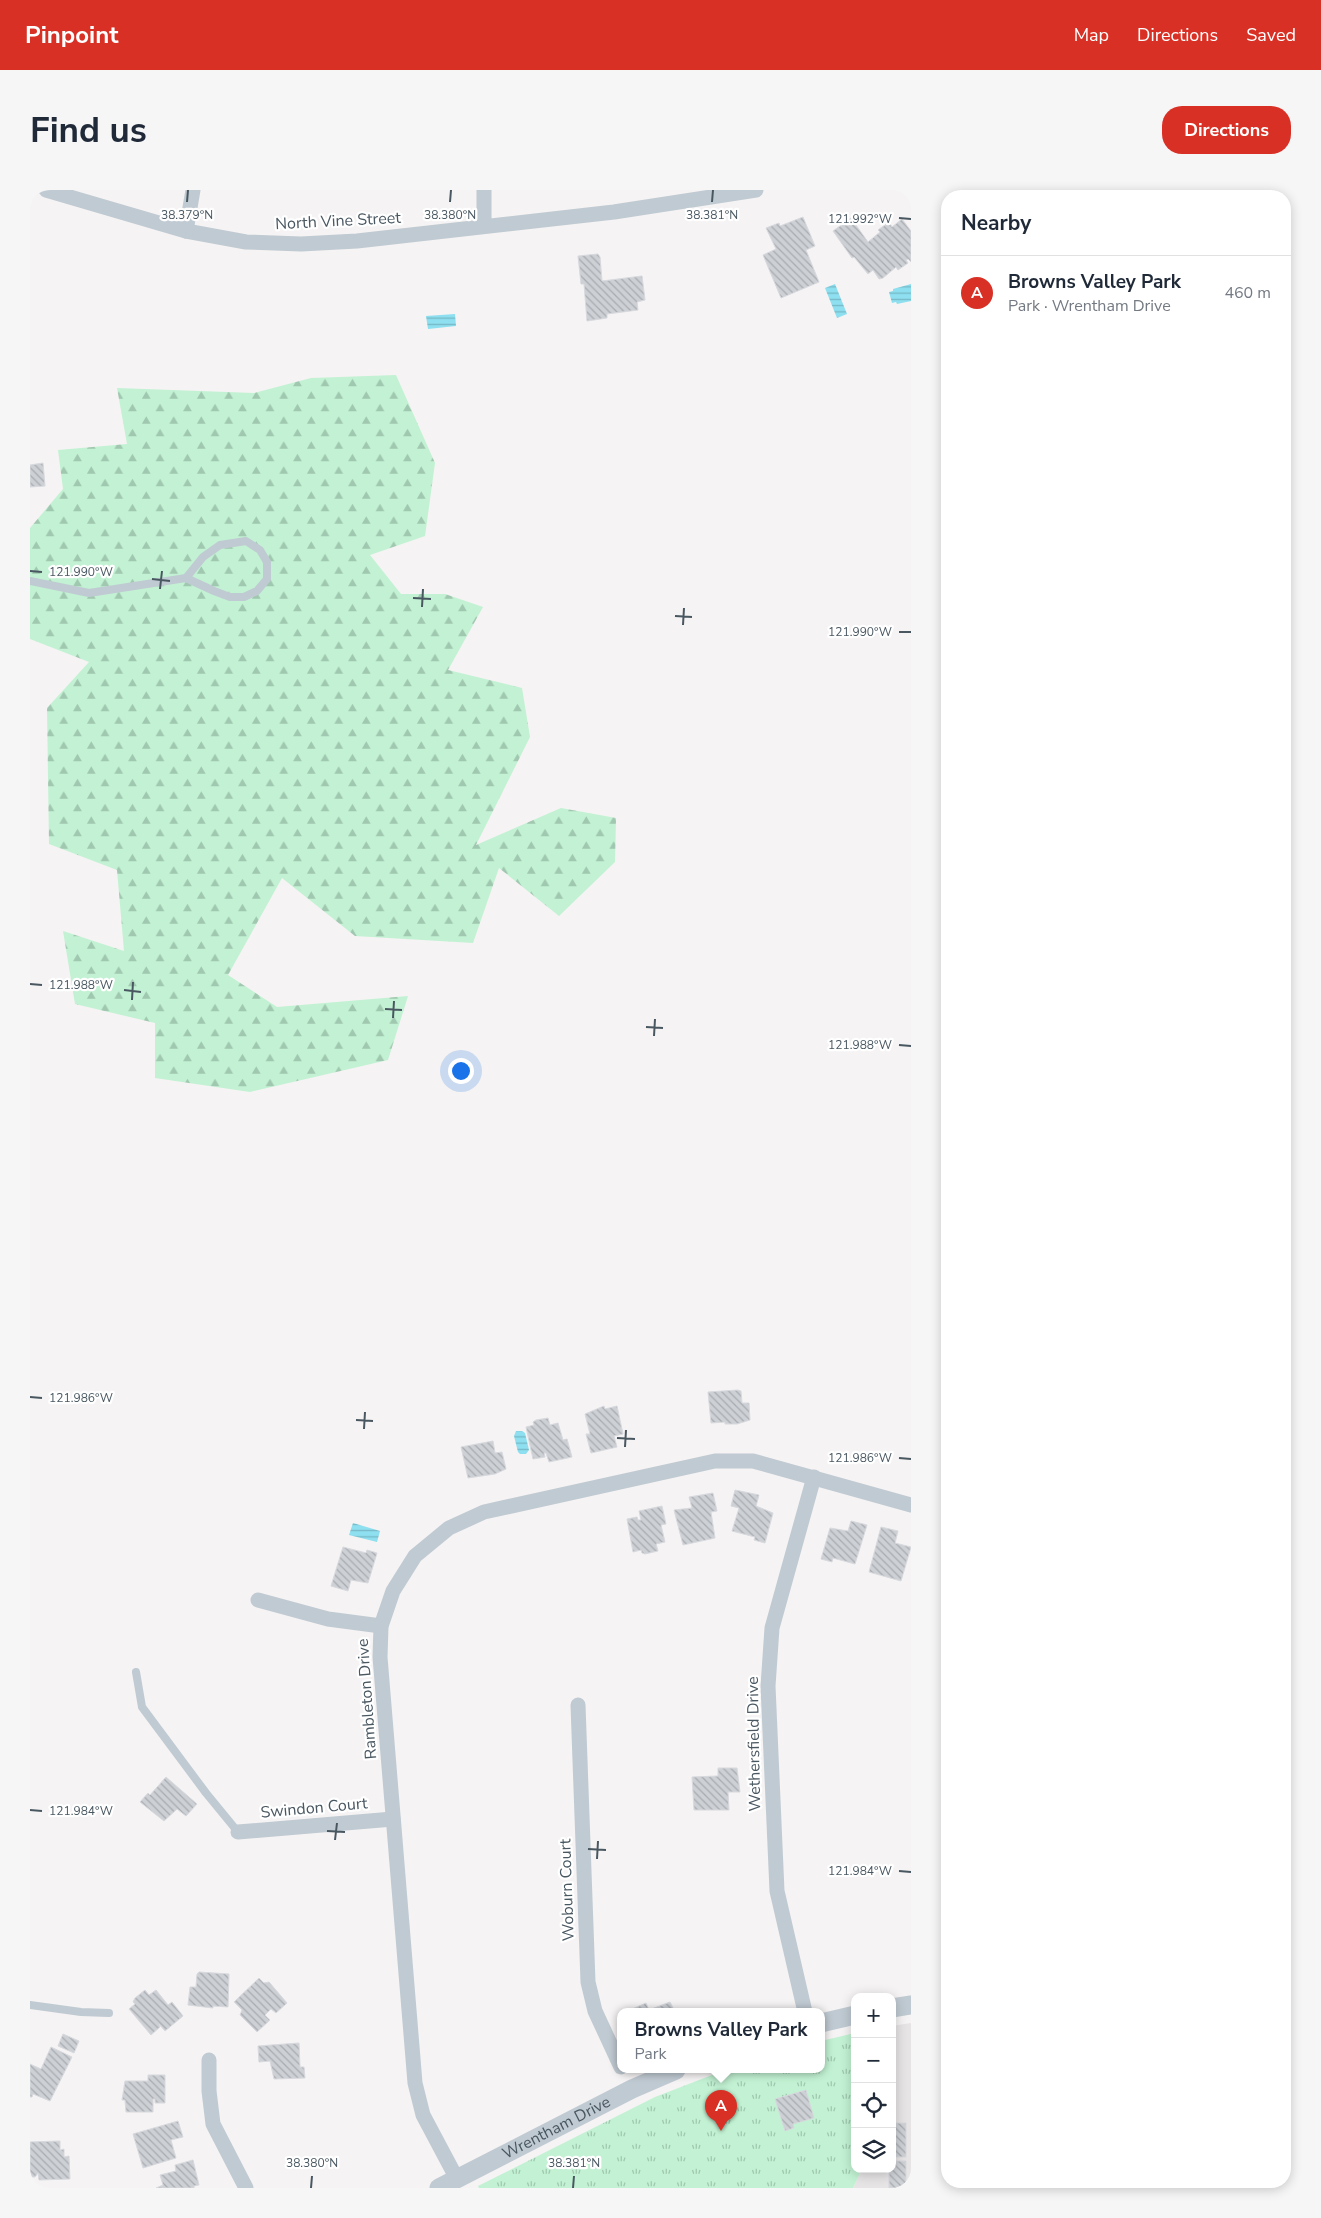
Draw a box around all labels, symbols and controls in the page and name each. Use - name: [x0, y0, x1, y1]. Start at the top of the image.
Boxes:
- text: Pinpoint: [25, 19, 118, 51]
- text: Map: [1074, 23, 1109, 47]
- text: Directions: [1137, 23, 1218, 47]
- text: Saved: [1246, 23, 1296, 47]
- button: Directions: [1162, 106, 1291, 154]
- text: Find us: [30, 107, 147, 154]
- text: 38.379°N: [161, 207, 213, 223]
- street label: North Vine Street: [275, 207, 402, 235]
- text: 38.380°N: [424, 207, 476, 223]
- text: 38.381°N: [686, 207, 738, 223]
- text: Nearby: [961, 209, 1031, 237]
- text: 121.992°W: [828, 211, 892, 227]
- text: Browns Valley Park: [1008, 269, 1181, 295]
- text: A: [971, 282, 983, 304]
- text: 460 m: [1224, 282, 1271, 304]
- text: Park · Wrentham Drive: [1008, 295, 1171, 317]
- text: 121.990°W: [49, 564, 113, 580]
- text: 121.990°W: [828, 624, 892, 640]
- text: 121.988°W: [49, 977, 113, 993]
- text: 121.988°W: [828, 1037, 892, 1053]
- your location: [448, 1058, 474, 1084]
- text: 121.986°W: [49, 1390, 113, 1406]
- text: 121.986°W: [828, 1450, 892, 1466]
- street label: Rambleton Drive: [352, 1638, 382, 1760]
- street label: Wethersfield Drive: [742, 1676, 766, 1812]
- street label: Swindon Court: [260, 1792, 369, 1824]
- text: 121.984°W: [49, 1803, 113, 1819]
- street label: Woburn Court: [554, 1838, 580, 1942]
- text: 121.984°W: [828, 1863, 892, 1879]
- map controls: [851, 1993, 896, 2173]
- button: +: [851, 1993, 896, 2038]
- popup: [617, 2008, 825, 2073]
- text: Browns Valley Park: [635, 2017, 807, 2043]
- button: −: [851, 2038, 896, 2083]
- text: Park: [635, 2043, 666, 2065]
- button: locate: [851, 2083, 896, 2128]
- pin: A: [705, 2090, 737, 2131]
- street label: Wrentham Drive: [499, 2091, 614, 2165]
- button: layers: [851, 2128, 896, 2173]
- text: 38.380°N: [286, 2155, 338, 2171]
- text: 38.381°N: [548, 2155, 600, 2171]

